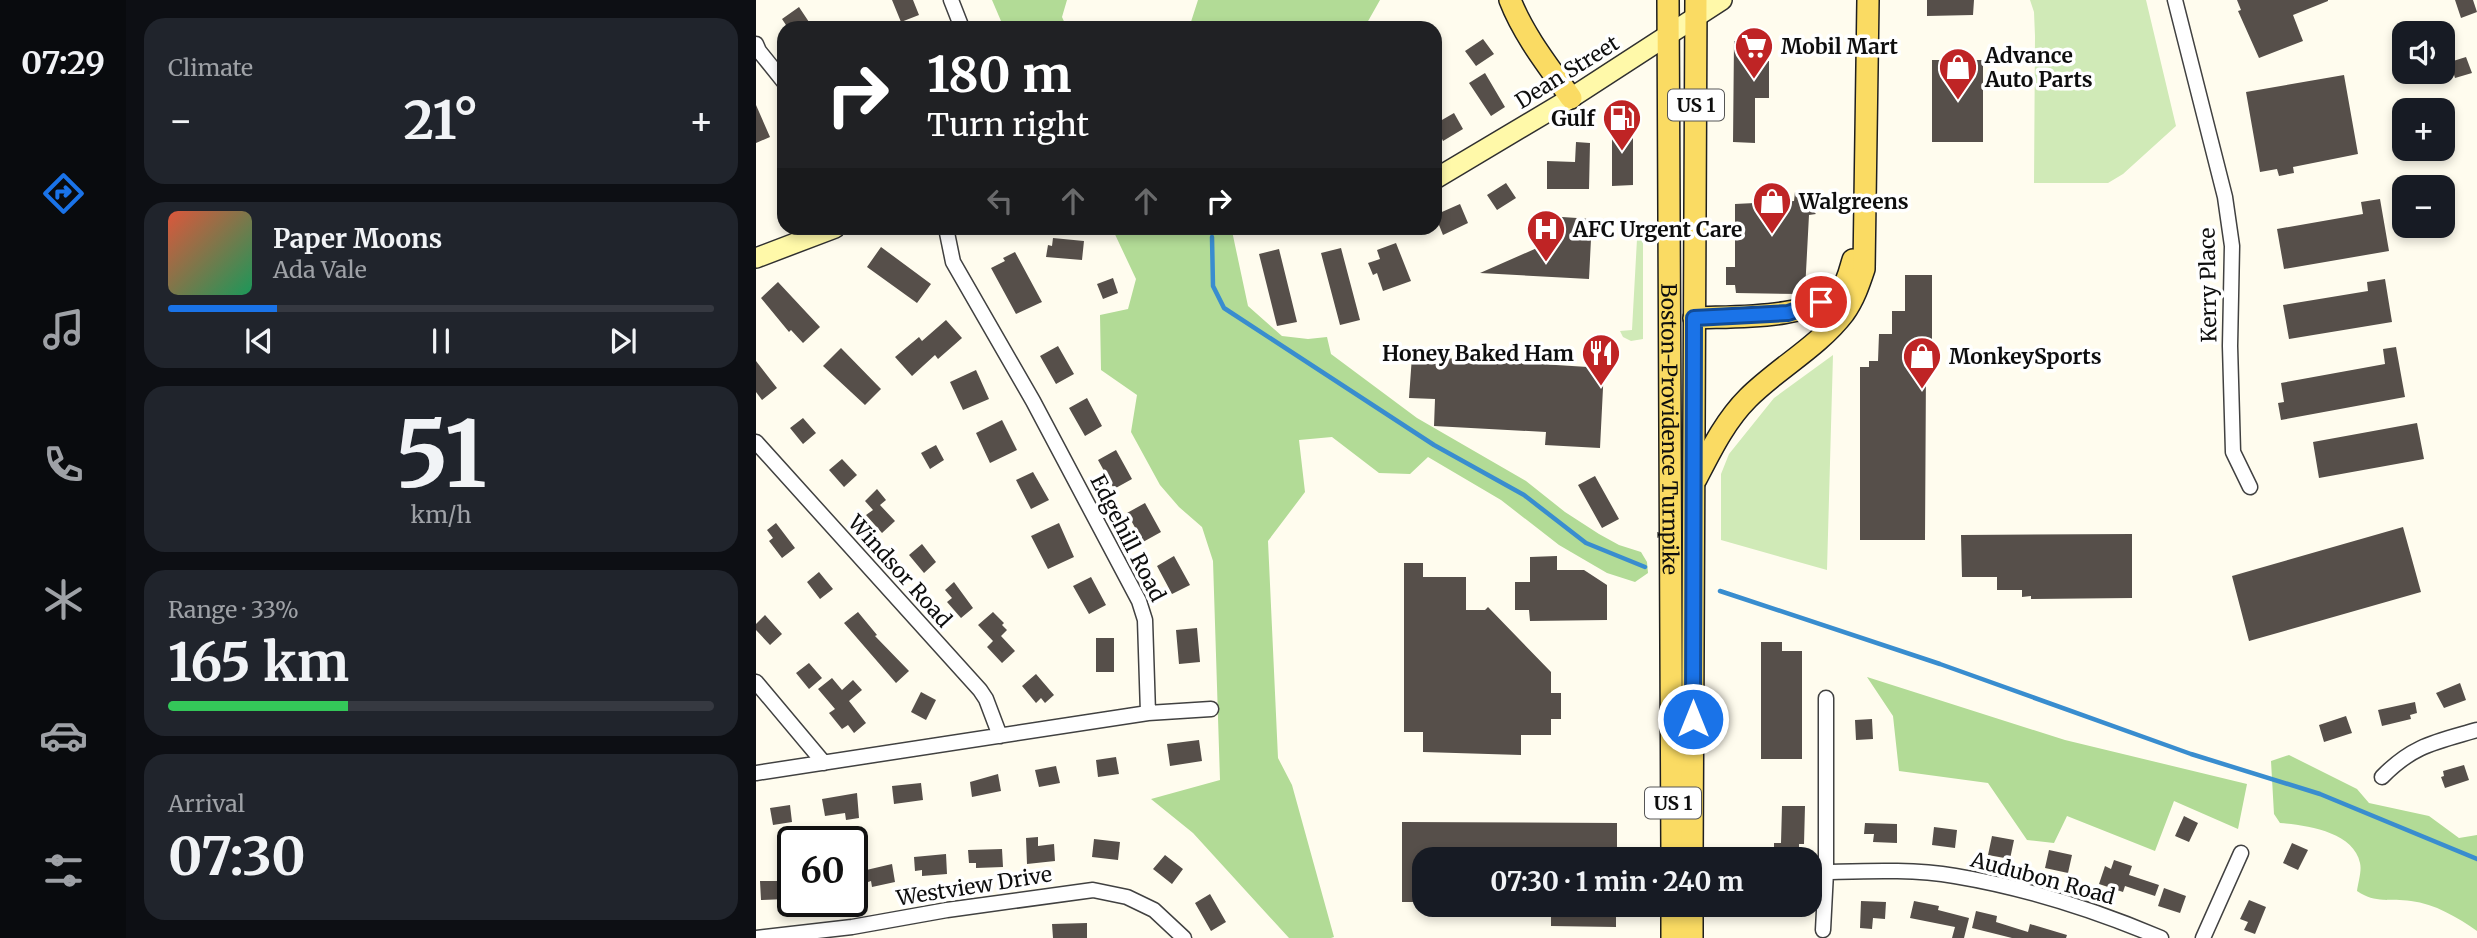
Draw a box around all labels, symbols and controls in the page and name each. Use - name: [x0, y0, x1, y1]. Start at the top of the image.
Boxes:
- map controls: [2392, 21, 2455, 238]
- button: sound: [2392, 21, 2455, 84]
- supermarket icon: Mobil Mart: [1733, 25, 1775, 80]
- street label: Dean Street: [1510, 29, 1624, 115]
- place label: Mobil Mart: [1781, 33, 1898, 60]
- place label: Advance Auto Parts: [1984, 42, 2093, 93]
- text: 07:29: [21, 43, 105, 83]
- text: 180 m: [927, 44, 1072, 105]
- shop icon: Advance Auto Parts: [1937, 46, 1979, 101]
- icon: right: [812, 49, 903, 140]
- text: Climate: [168, 53, 253, 82]
- text: 21°: [403, 88, 479, 153]
- road number: US 1: [1668, 90, 1724, 120]
- text: −: [168, 97, 193, 144]
- text: +: [689, 97, 714, 144]
- fuel station icon: Gulf: [1601, 97, 1643, 152]
- button: +: [2392, 98, 2455, 161]
- text: Turn right: [927, 105, 1089, 145]
- place label: Gulf: [1551, 105, 1597, 132]
- icon: directions: [39, 169, 88, 218]
- button: −: [2392, 175, 2455, 238]
- shop icon: Walgreens: [1751, 180, 1793, 235]
- icon: left: [981, 182, 1019, 220]
- icon: ahead: [1054, 182, 1092, 220]
- icon: ahead: [1127, 182, 1165, 220]
- icon: right: [1200, 182, 1238, 220]
- place label: Walgreens: [1798, 188, 1909, 215]
- hospital icon: AFC Urgent Care: [1525, 208, 1567, 263]
- place label: AFC Urgent Care: [1572, 216, 1742, 243]
- text: Paper Moons: [273, 222, 442, 255]
- street label: Kerry Place: [2194, 227, 2222, 343]
- text: Ada Vale: [273, 255, 367, 284]
- pin: [1791, 272, 1851, 332]
- street label: Boston-Providence Turnpike: [1656, 283, 1684, 575]
- icon: arrive: [1802, 283, 1840, 321]
- icon: music: [39, 305, 88, 354]
- icon: previous: [240, 322, 278, 360]
- icon: pause: [422, 322, 460, 360]
- icon: next: [604, 322, 642, 360]
- restaurant icon: Honey Baked Ham: [1580, 332, 1622, 387]
- shop icon: MonkeySports: [1901, 335, 1943, 390]
- place label: Honey Baked Ham: [1382, 340, 1574, 367]
- place label: MonkeySports: [1949, 343, 2102, 370]
- text: 51: [395, 397, 487, 512]
- icon: phone: [39, 440, 88, 489]
- street label: Edgehill Road: [1084, 470, 1172, 606]
- text: km/h: [411, 500, 471, 529]
- street label: Windsor Road: [842, 508, 958, 633]
- icon: climate: [39, 575, 88, 624]
- text: Range · 33%: [168, 595, 299, 624]
- text: 165 km: [168, 630, 349, 695]
- position arrow: [1656, 682, 1730, 756]
- icon: car: [39, 711, 88, 760]
- road number: US 1: [1645, 788, 1701, 818]
- text: Arrival: [168, 789, 245, 818]
- text: 07:30: [168, 824, 306, 889]
- speed limit sign: 60: [777, 826, 868, 917]
- icon: filters: [39, 846, 88, 895]
- street label: Audubon Road: [1967, 846, 2118, 910]
- street label: Westview Drive: [893, 860, 1054, 912]
- text: 07:30 · 1 min · 240 m: [1490, 865, 1744, 898]

